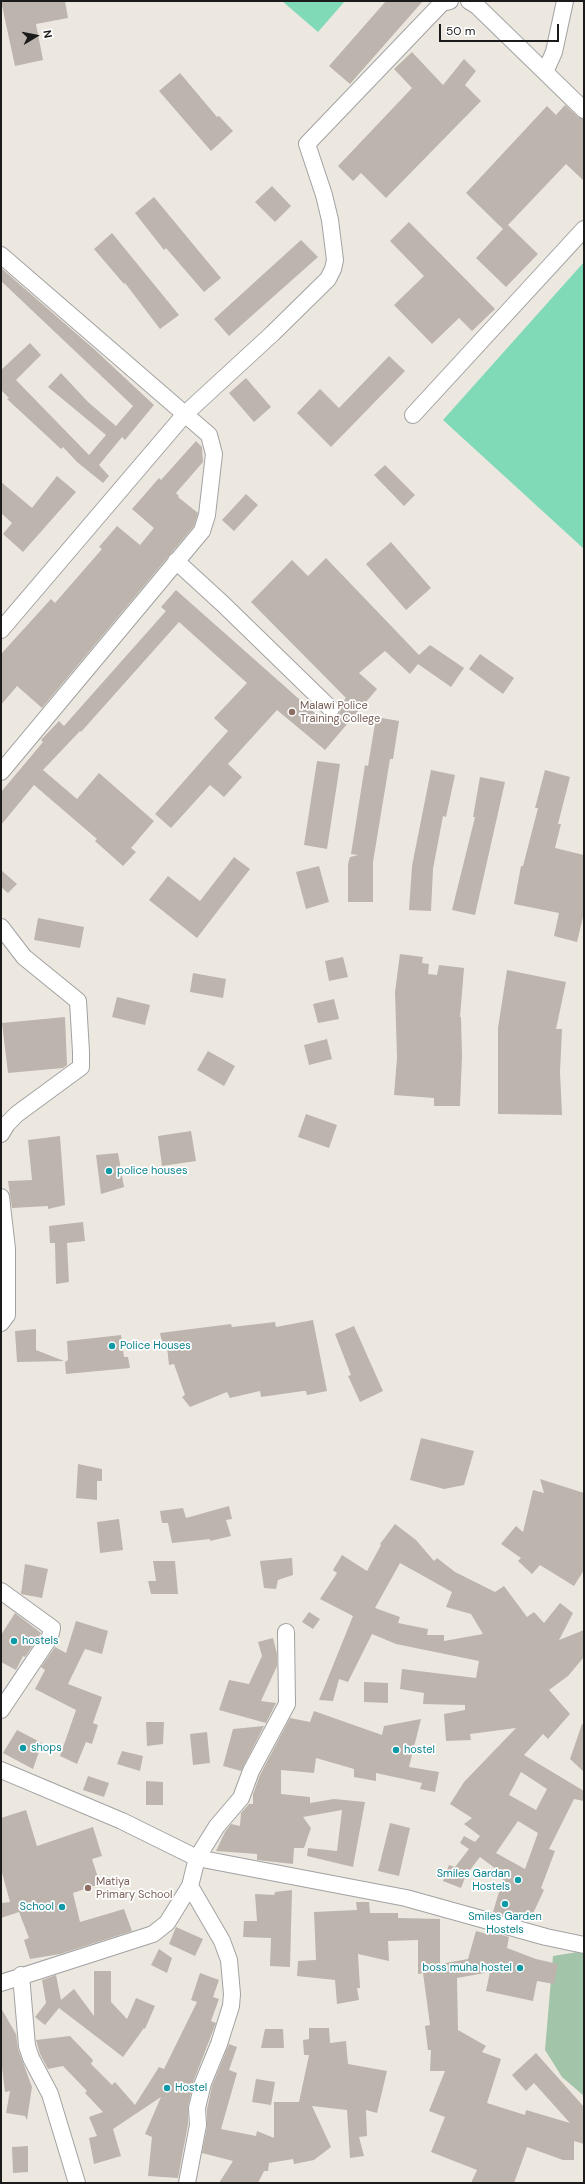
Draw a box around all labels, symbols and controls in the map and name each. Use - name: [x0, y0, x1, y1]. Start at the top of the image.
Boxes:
- north arrow: [16, 16, 56, 56]
- scale bar: [441, 16, 561, 42]
- text: 50 m: [446, 23, 475, 39]
- text: N: [40, 29, 55, 39]
- place label: Malawi Police Training College: [300, 699, 380, 725]
- marker: Malawi Police Training College: [287, 707, 297, 717]
- place label: police houses: [117, 1164, 187, 1178]
- marker: police houses: [104, 1166, 114, 1176]
- place label: Police Houses: [120, 1339, 191, 1353]
- marker: Police Houses: [107, 1341, 117, 1351]
- place label: hostels: [22, 1634, 59, 1648]
- marker: hostels: [9, 1636, 19, 1646]
- place label: shops: [31, 1741, 62, 1755]
- marker: shops: [18, 1743, 28, 1753]
- place label: hostel: [404, 1743, 435, 1757]
- marker: hostel: [391, 1745, 401, 1755]
- place label: Smiles Gardan Hostels: [437, 1867, 510, 1893]
- place label: Matiya Primary School: [96, 1875, 172, 1901]
- marker: Smiles Gardan Hostels: [513, 1875, 523, 1885]
- marker: Matiya Primary School: [83, 1883, 93, 1893]
- marker: Smiles Garden Hostels: [500, 1899, 510, 1909]
- place label: School: [20, 1900, 54, 1914]
- marker: School: [57, 1902, 67, 1912]
- place label: Smiles Garden Hostels: [468, 1910, 542, 1936]
- place label: boss muha hostel: [422, 1961, 512, 1975]
- marker: boss muha hostel: [515, 1963, 525, 1973]
- place label: Hostel: [175, 2081, 207, 2095]
- marker: Hostel: [162, 2083, 172, 2093]

